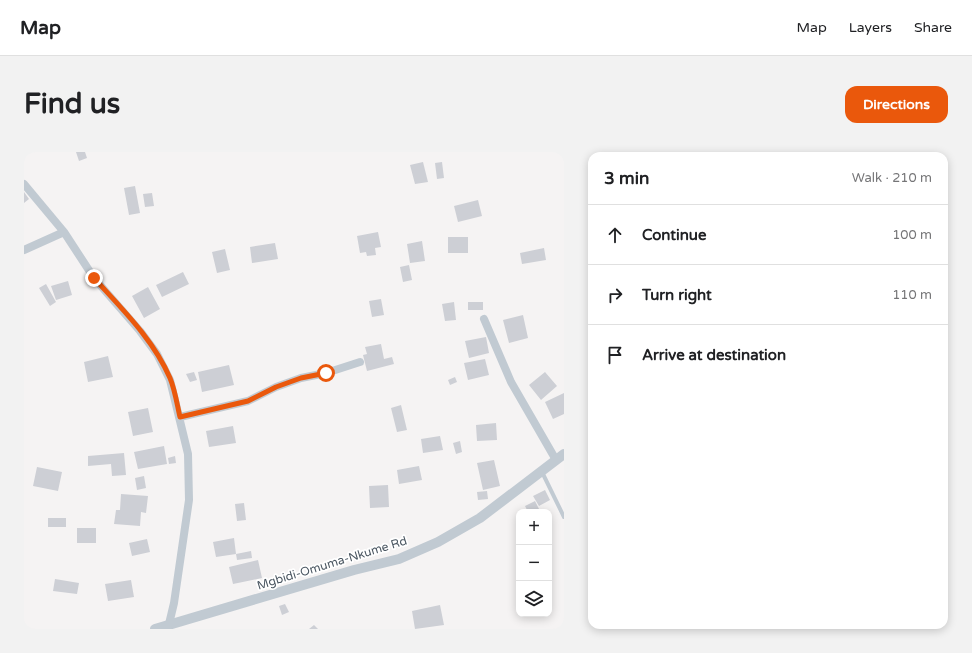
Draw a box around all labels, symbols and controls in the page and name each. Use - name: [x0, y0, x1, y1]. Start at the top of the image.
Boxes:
- text: Map: [20, 17, 61, 39]
- text: Map: [797, 19, 827, 36]
- text: Layers: [849, 19, 892, 36]
- text: Share: [914, 19, 952, 36]
- button: Directions: [845, 86, 948, 123]
- text: Find us: [24, 87, 120, 121]
- text: 3 min: [604, 168, 649, 189]
- text: Walk · 210 m: [852, 170, 932, 186]
- icon: ahead: [604, 224, 626, 246]
- text: Continue: [642, 226, 706, 244]
- text: 100 m: [892, 227, 932, 243]
- route end: [85, 269, 103, 287]
- icon: right: [604, 284, 626, 306]
- text: Turn right: [642, 286, 712, 304]
- text: 110 m: [892, 287, 932, 303]
- icon: arrive: [604, 344, 626, 366]
- text: Arrive at destination: [642, 346, 786, 364]
- route start: [317, 364, 335, 382]
- map controls: [516, 509, 552, 617]
- button: +: [516, 509, 552, 545]
- street label: Mgbidi-Omuma-Nkume Rd: [255, 534, 409, 592]
- button: −: [516, 545, 552, 581]
- button: layers: [516, 581, 552, 617]

